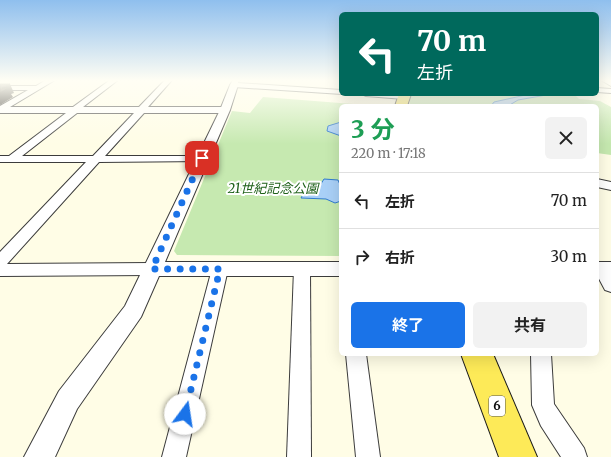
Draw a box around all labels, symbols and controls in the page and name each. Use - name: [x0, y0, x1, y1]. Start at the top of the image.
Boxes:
- text: 70 m: [417, 23, 486, 59]
- icon: left: [351, 28, 403, 80]
- text: 左折: [417, 61, 453, 84]
- text: 3 分: [351, 114, 394, 145]
- button: close: [545, 117, 587, 159]
- pin: [185, 141, 219, 175]
- text: 220 m · 17:18: [351, 145, 426, 162]
- icon: arrive: [191, 147, 213, 169]
- park label: 21世紀記念公園: [227, 180, 320, 197]
- icon: left: [351, 190, 373, 212]
- text: 70 m: [551, 191, 587, 210]
- text: 左折: [385, 192, 415, 211]
- icon: right: [351, 246, 373, 268]
- text: 30 m: [550, 247, 587, 266]
- text: 右折: [385, 248, 415, 267]
- button: 終了: [351, 302, 465, 348]
- button: 共有: [473, 302, 587, 348]
- position arrow: [164, 393, 206, 435]
- road number: 6: [489, 396, 505, 416]

